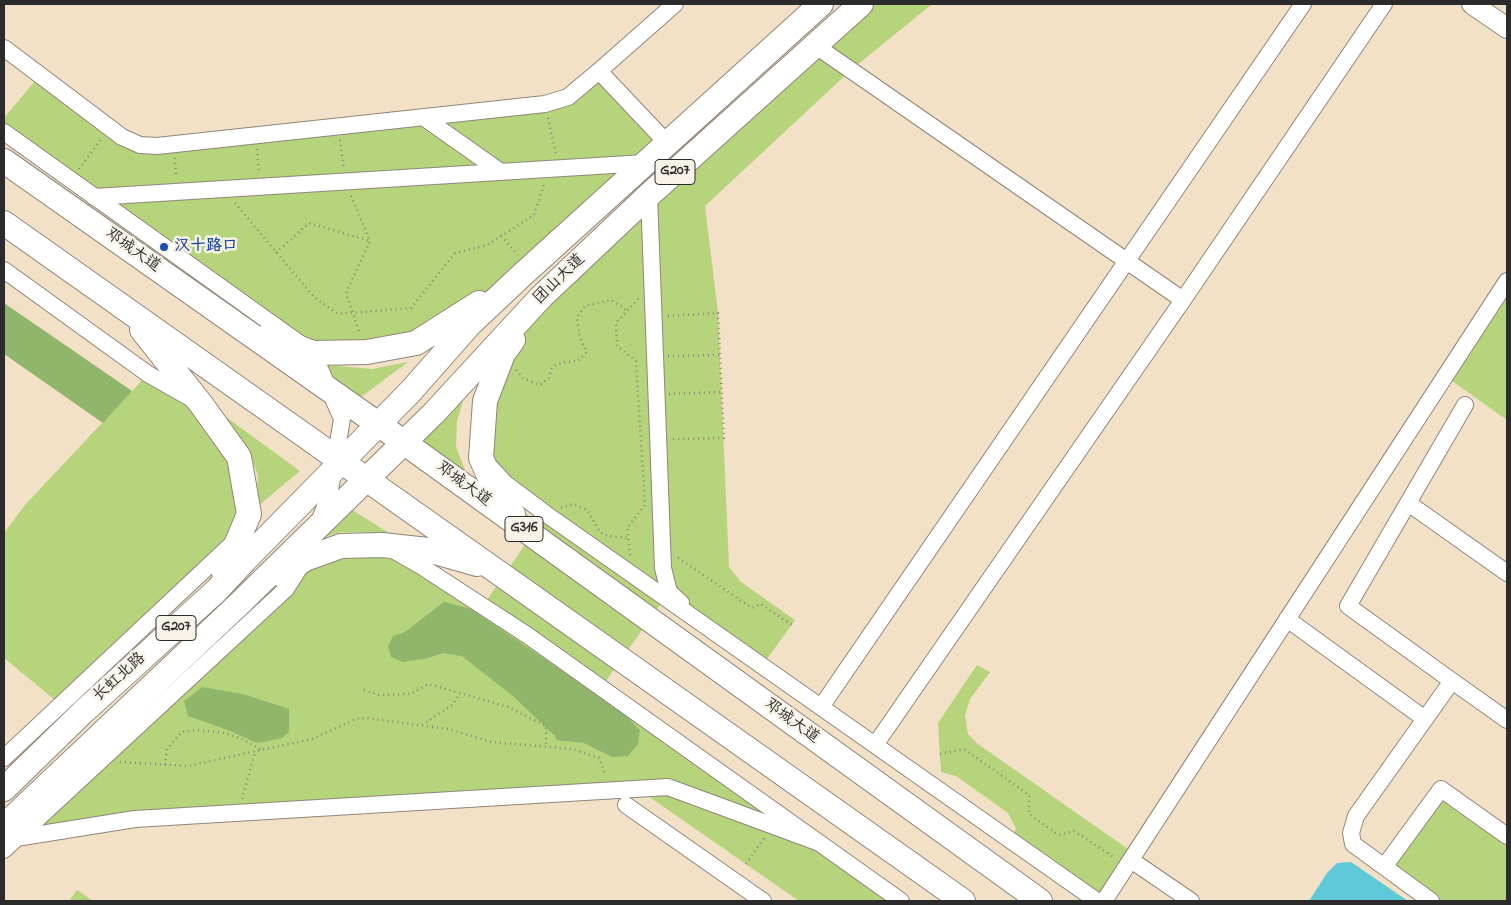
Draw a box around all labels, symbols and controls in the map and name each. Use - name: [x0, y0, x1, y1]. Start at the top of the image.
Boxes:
- road number: G207: [655, 160, 695, 184]
- street label: 邓城大道: [100, 225, 164, 277]
- place label: 汉十路口: [174, 237, 238, 257]
- marker: 汉十路口: [158, 241, 170, 253]
- street label: 团山大道: [530, 251, 590, 309]
- street label: 邓城大道: [431, 458, 495, 512]
- road number: G316: [505, 516, 543, 542]
- road number: G207: [156, 616, 196, 640]
- street label: 长虹北路: [90, 649, 150, 707]
- street label: 邓城大道: [759, 695, 823, 749]

